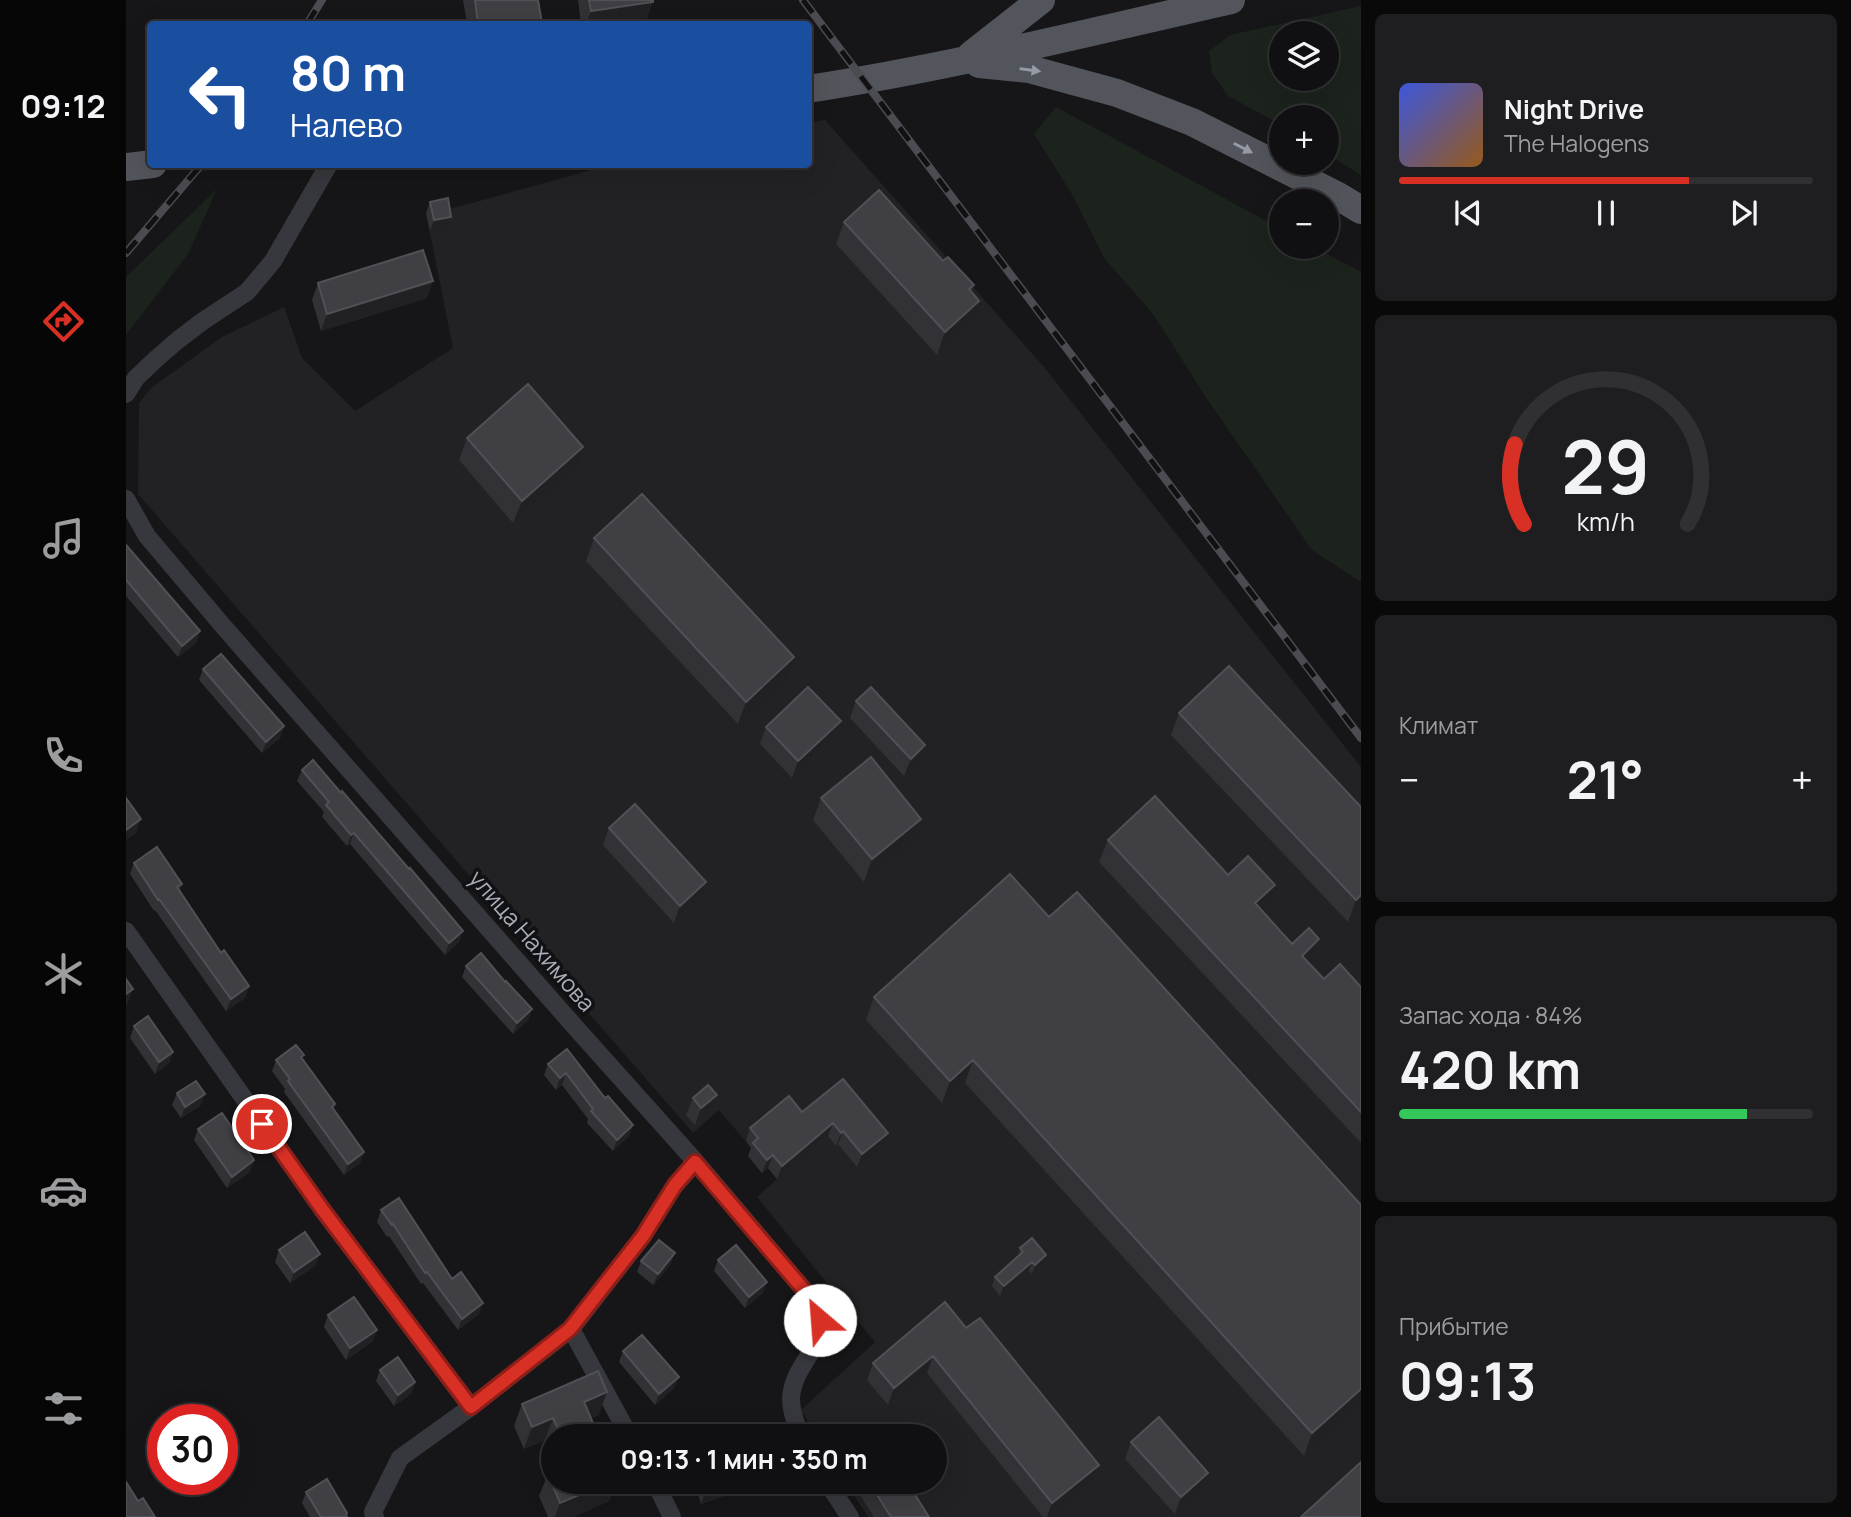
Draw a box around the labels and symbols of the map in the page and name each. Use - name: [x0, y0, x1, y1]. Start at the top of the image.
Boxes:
- one-way arrow: [1019, 65, 1041, 76]
- one-way arrow: [1233, 143, 1253, 154]
- street label: улица Нахимова: [462, 863, 603, 1018]
- pin: [232, 1094, 292, 1154]
- position arrow: [783, 1283, 857, 1357]
- speed limit sign: 30: [147, 1404, 238, 1495]

